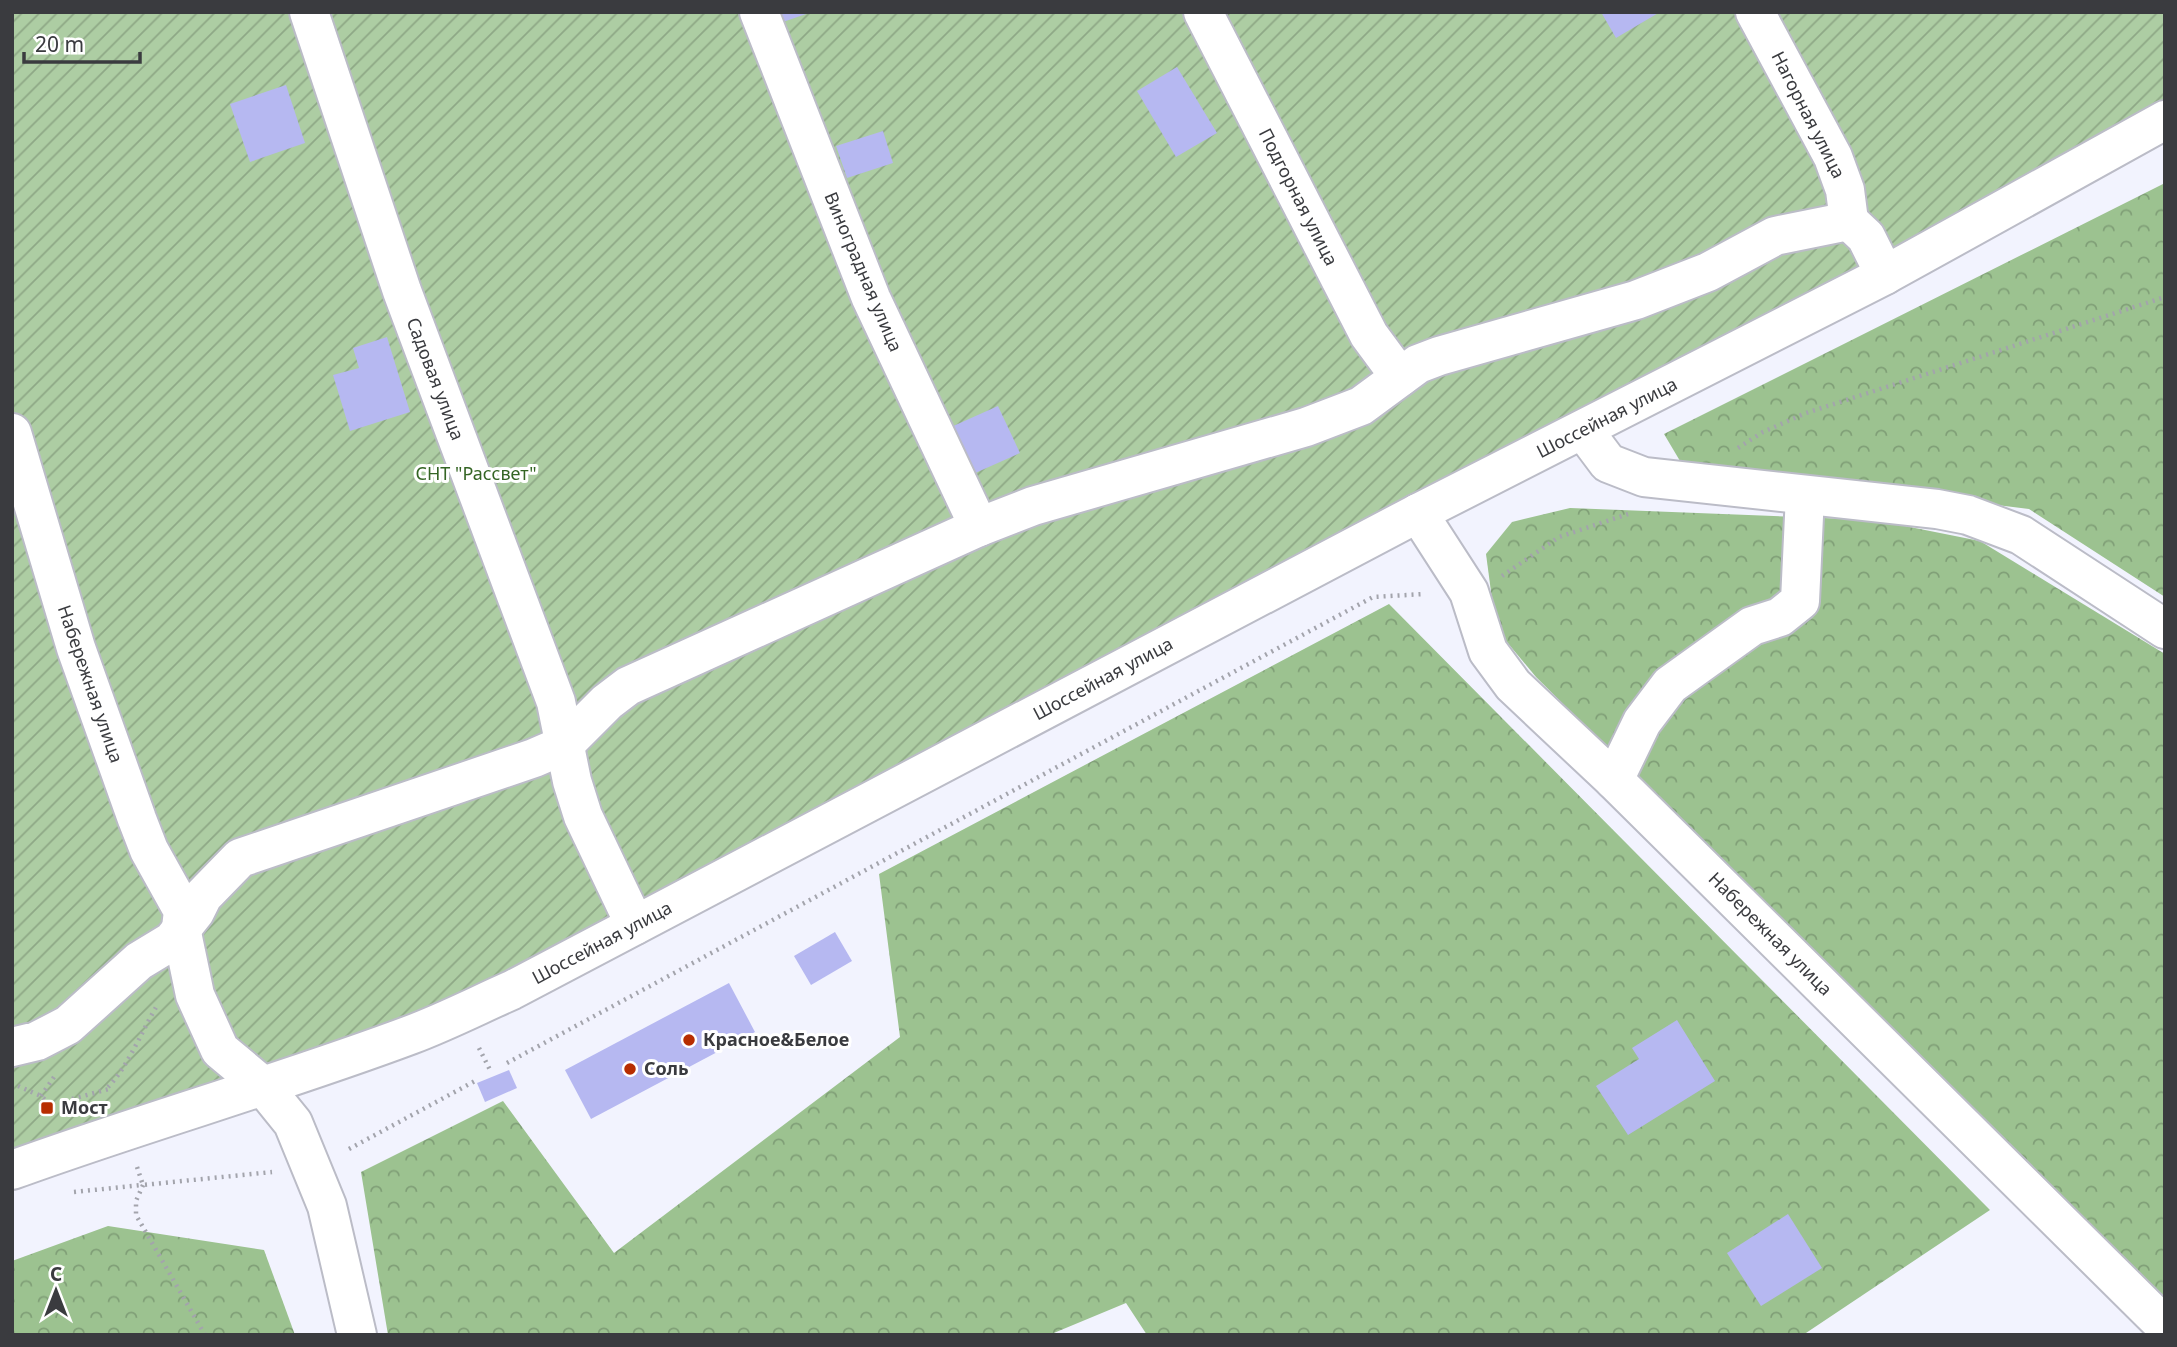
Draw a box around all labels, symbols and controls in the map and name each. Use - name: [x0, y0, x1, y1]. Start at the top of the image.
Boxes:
- scale bar: [24, 21, 140, 65]
- text: 20 m: [35, 30, 84, 58]
- street label: Нагорная улица: [1766, 47, 1851, 182]
- street label: Подгорная улица: [1254, 124, 1344, 269]
- street label: Виноградная улица: [819, 188, 908, 355]
- street label: Садовая улица: [402, 314, 470, 443]
- street label: Шоссейная улица: [1532, 371, 1681, 463]
- park label: СНТ "Рассвет": [415, 461, 537, 485]
- street label: Набережная улица: [53, 602, 129, 766]
- street label: Шоссейная улица: [1028, 631, 1177, 725]
- street label: Набережная улица: [1704, 866, 1838, 1000]
- street label: Шоссейная улица: [527, 895, 676, 989]
- place label: Красное&Белое: [703, 1027, 849, 1051]
- marker: Красное&Белое: [681, 1032, 697, 1048]
- place label: Соль: [644, 1056, 689, 1080]
- marker: Соль: [622, 1061, 638, 1077]
- place label: Мост: [61, 1095, 108, 1119]
- marker: Мост: [39, 1100, 55, 1116]
- north arrow: [21, 1256, 91, 1326]
- text: С: [50, 1261, 62, 1287]

